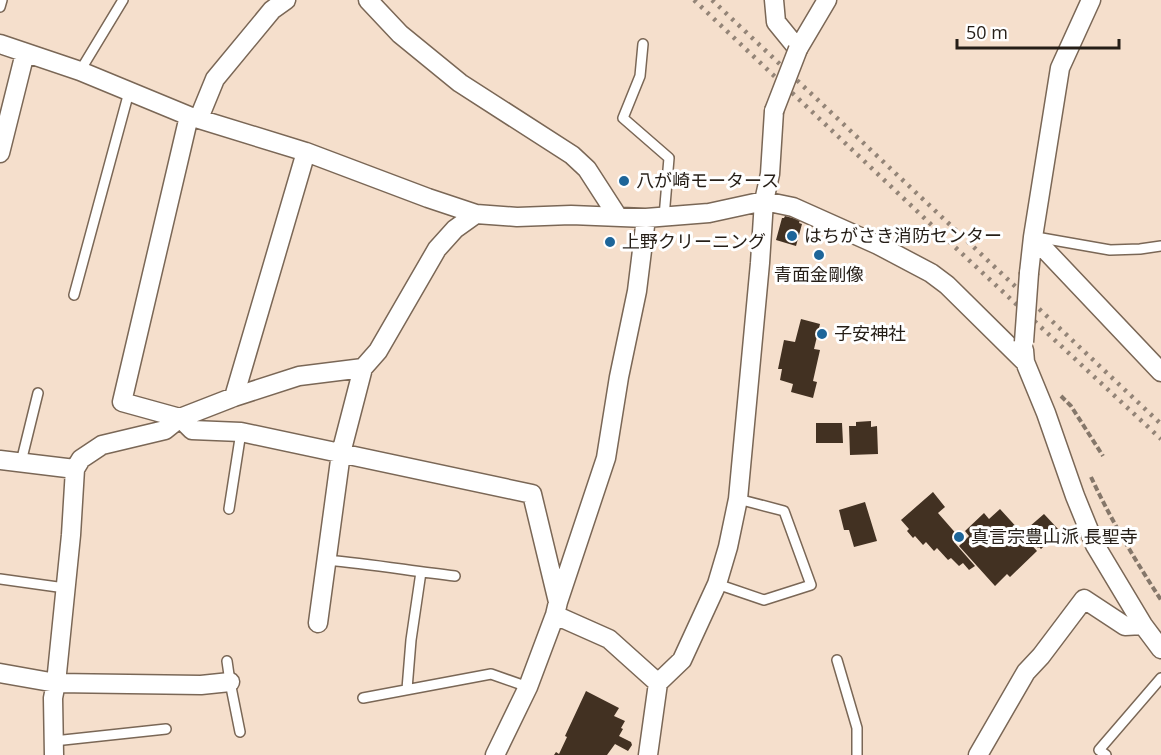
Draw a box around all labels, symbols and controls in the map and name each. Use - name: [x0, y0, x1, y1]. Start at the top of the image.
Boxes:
- scale bar: [957, 12, 1119, 50]
- text: 50 m: [966, 20, 1008, 44]
- place label: 八が崎モータース: [636, 168, 779, 192]
- marker: 八が崎モータース: [617, 174, 631, 188]
- place label: はちがさき消防センター: [804, 223, 1002, 247]
- place label: 上野クリーニング: [622, 229, 766, 253]
- marker: はちがさき消防センター: [785, 229, 799, 243]
- marker: 上野クリーニング: [603, 235, 617, 249]
- marker: 青面金剛像: [812, 248, 826, 262]
- place label: 青面金剛像: [774, 262, 864, 286]
- place label: 子安神社: [834, 321, 906, 345]
- marker: 子安神社: [815, 327, 829, 341]
- place label: 真言宗豊山派 長聖寺: [971, 524, 1138, 548]
- marker: 真言宗豊山派 長聖寺: [952, 530, 966, 544]

